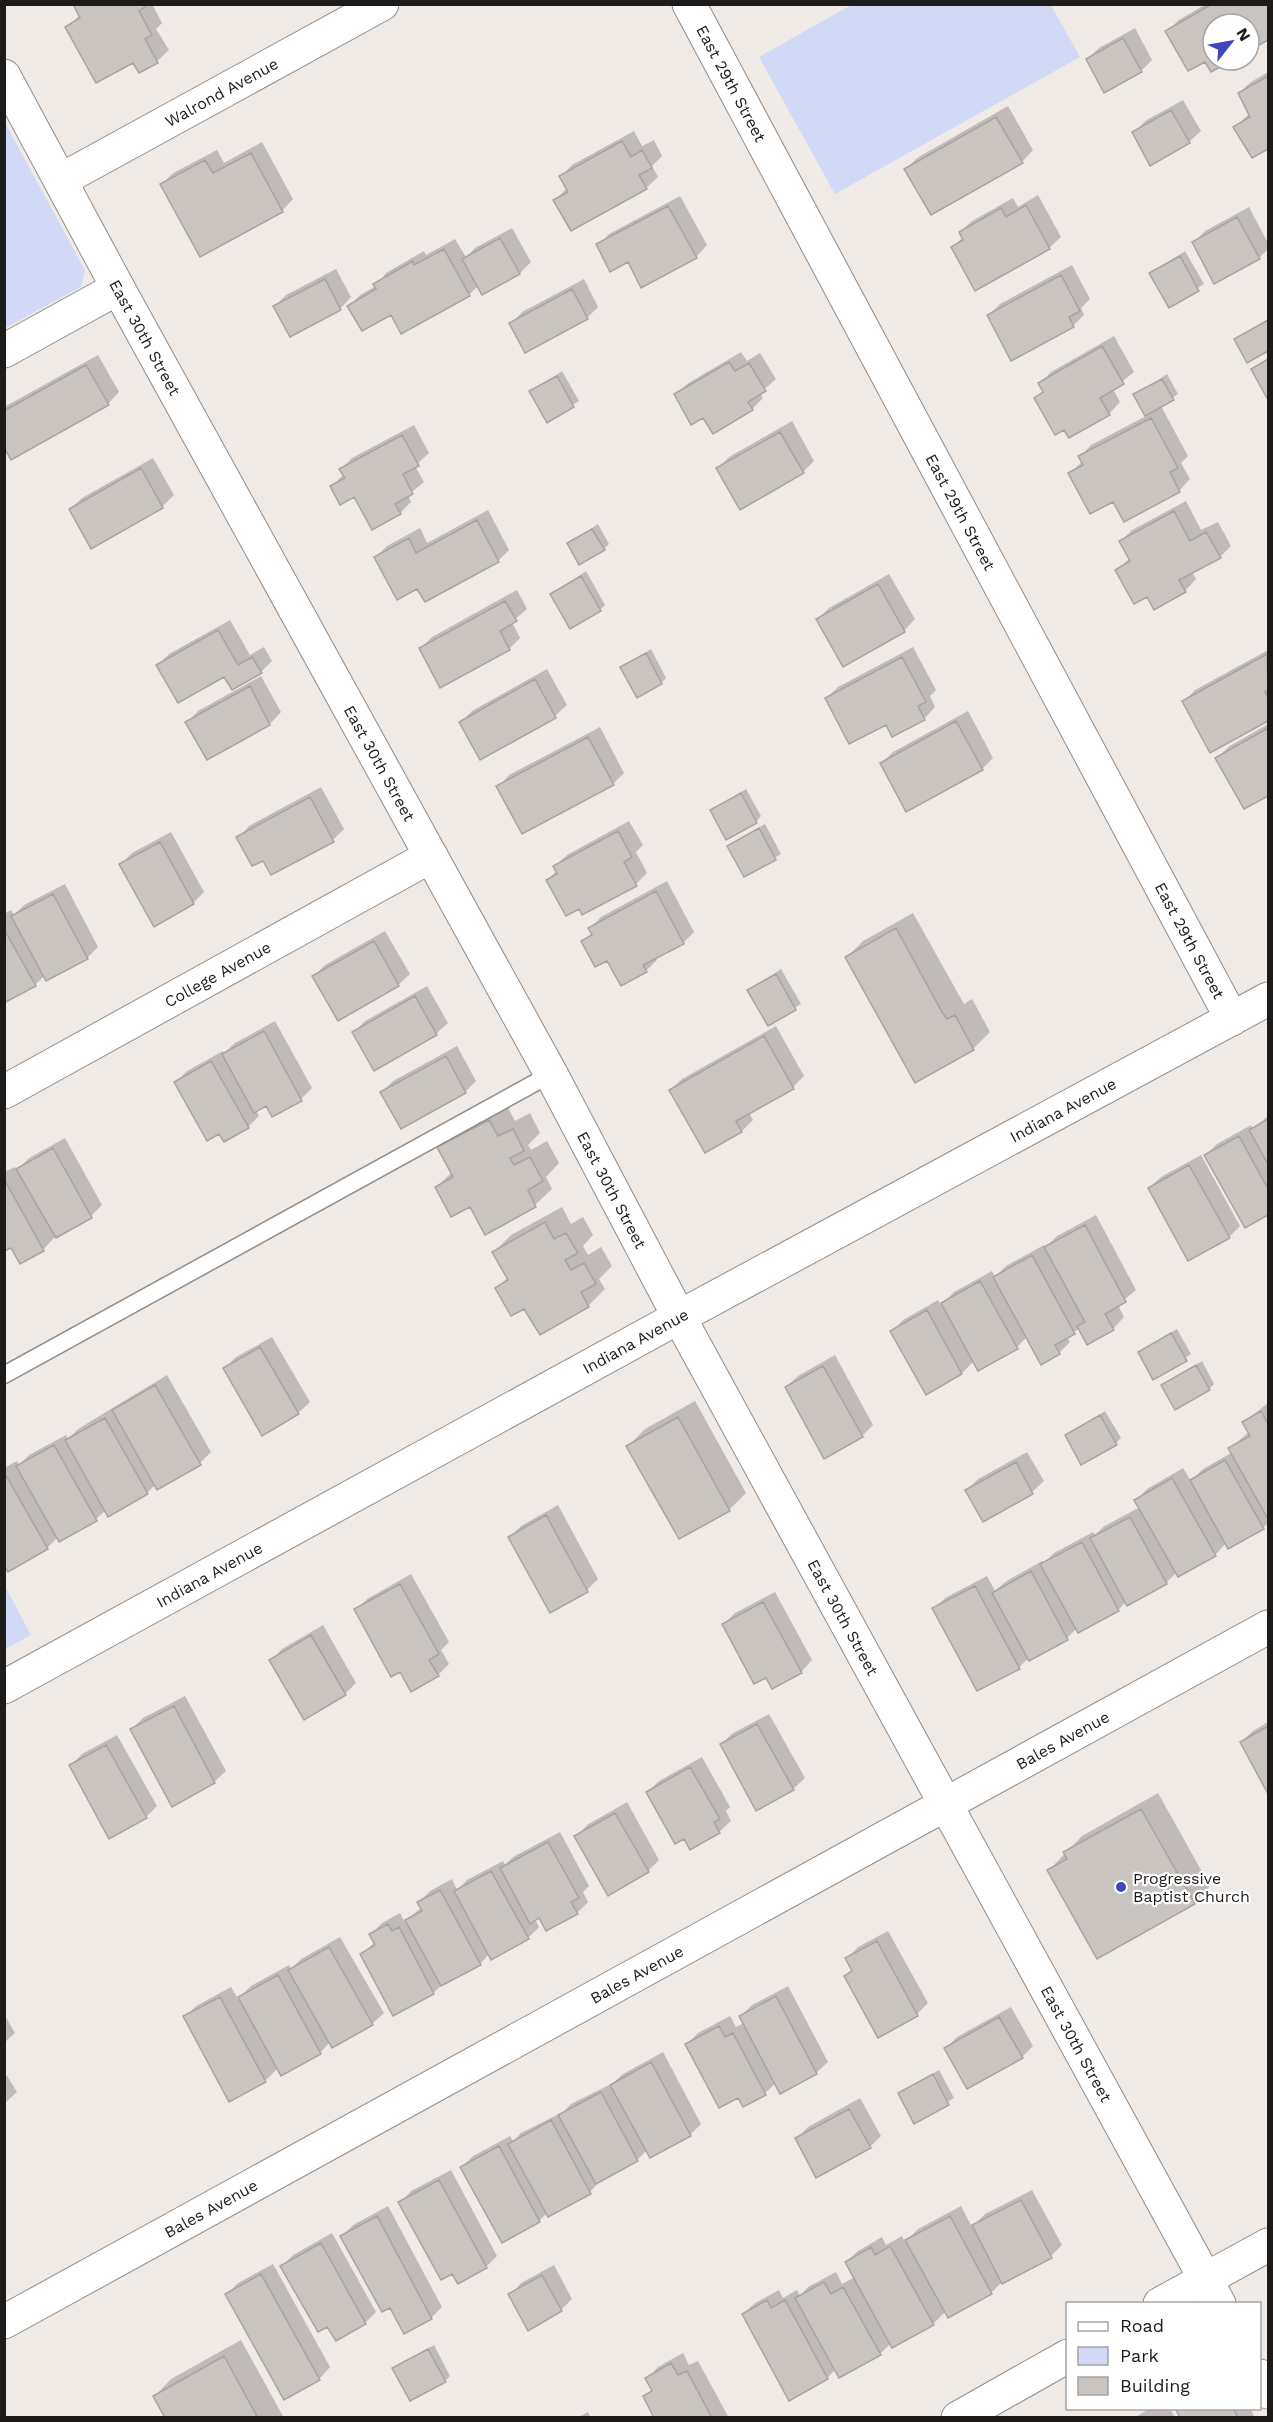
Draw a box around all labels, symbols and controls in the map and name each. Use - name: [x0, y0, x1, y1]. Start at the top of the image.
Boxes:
- north arrow: [1201, 12, 1261, 72]
- street label: East 29th Street: [693, 22, 770, 145]
- text: N: [1232, 25, 1255, 45]
- street label: Walrond Avenue: [162, 53, 281, 131]
- street label: East 30th Street: [106, 276, 185, 399]
- street label: East 29th Street: [922, 450, 1000, 574]
- street label: East 30th Street: [340, 702, 419, 825]
- street label: East 29th Street: [1151, 879, 1229, 1002]
- street label: College Avenue: [161, 937, 274, 1011]
- street label: Indiana Avenue: [1006, 1073, 1119, 1146]
- street label: East 30th Street: [573, 1128, 651, 1252]
- street label: Indiana Avenue: [579, 1304, 692, 1378]
- street label: Indiana Avenue: [153, 1538, 265, 1611]
- street label: East 30th Street: [804, 1556, 883, 1679]
- street label: Bales Avenue: [1013, 1707, 1112, 1773]
- place label: Progressive Baptist Church: [1133, 1869, 1250, 1906]
- marker: Progressive Baptist Church: [1114, 1880, 1128, 1894]
- street label: Bales Avenue: [587, 1941, 687, 2007]
- street label: East 30th Street: [1037, 1982, 1116, 2105]
- street label: Bales Avenue: [161, 2175, 261, 2242]
- legend: [1066, 2302, 1261, 2410]
- text: Road: [1120, 2315, 1164, 2336]
- text: Park: [1120, 2345, 1159, 2366]
- text: Building: [1120, 2375, 1190, 2396]

